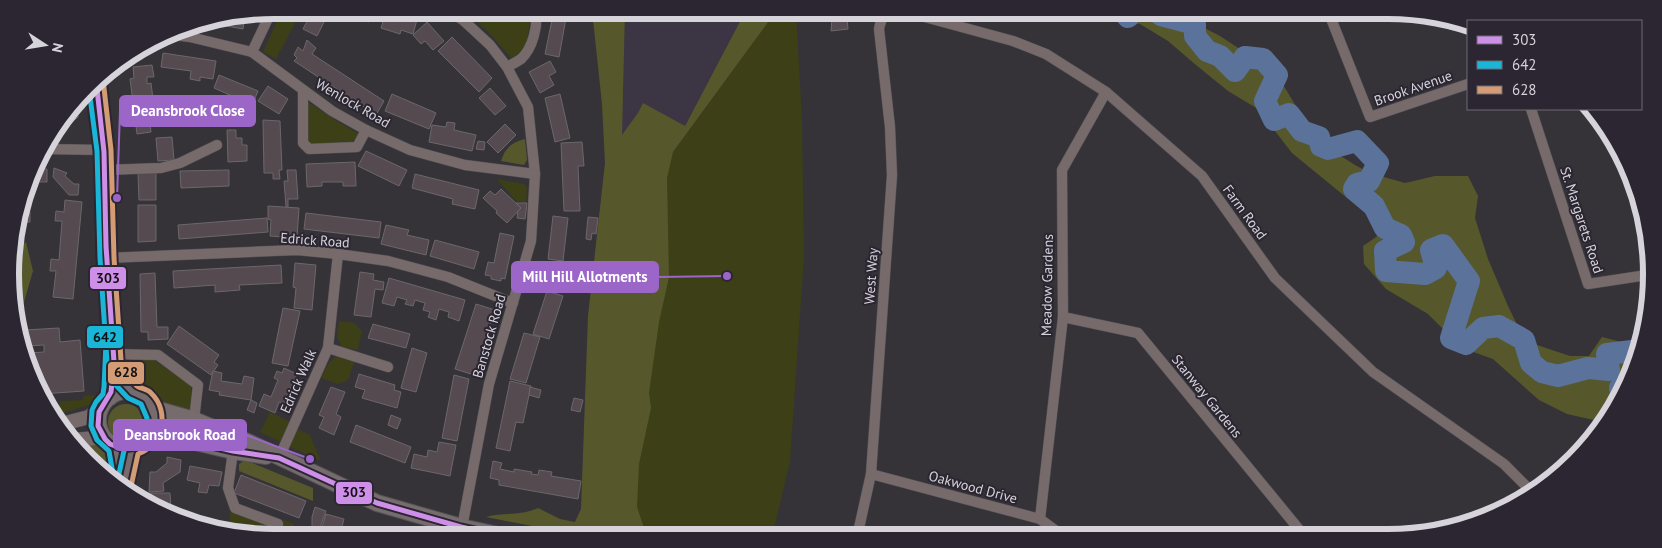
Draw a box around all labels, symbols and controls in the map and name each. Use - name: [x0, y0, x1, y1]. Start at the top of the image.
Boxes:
- north arrow: [20, 20, 70, 70]
- legend: [1467, 20, 1642, 110]
- text: 303: [1512, 30, 1537, 49]
- text: N: [48, 41, 67, 54]
- text: 642: [1512, 55, 1537, 74]
- street label: Brook Avenue: [1372, 66, 1454, 110]
- street label: Wenlock Road: [312, 74, 394, 132]
- text: 628: [1512, 80, 1537, 99]
- callout: Deansbrook Close: [120, 96, 255, 126]
- text: Deansbrook Close: [131, 101, 245, 120]
- street label: St. Margarets Road: [1556, 164, 1608, 276]
- street label: Farm Road: [1219, 181, 1271, 243]
- street label: Edrick Road: [280, 229, 350, 251]
- street label: Meadow Gardens: [1037, 234, 1057, 336]
- street label: West Way: [860, 247, 882, 305]
- callout: Mill Hill Allotments: [512, 262, 658, 292]
- line badge: 303: [89, 266, 127, 290]
- text: Mill Hill Allotments: [522, 267, 648, 286]
- text: 303: [96, 269, 120, 287]
- street label: Banstock Road: [468, 292, 510, 380]
- line badge: 642: [86, 325, 124, 349]
- text: 642: [93, 328, 117, 346]
- street label: Edrick Walk: [276, 346, 320, 416]
- street label: Stanway Gardens: [1168, 351, 1246, 441]
- line badge: 628: [107, 361, 145, 385]
- text: 628: [114, 363, 138, 381]
- callout: Deansbrook Road: [114, 420, 246, 450]
- text: Deansbrook Road: [124, 425, 236, 444]
- street label: Oakwood Drive: [927, 467, 1019, 507]
- line badge: 303: [335, 481, 373, 505]
- text: 303: [342, 483, 366, 501]

